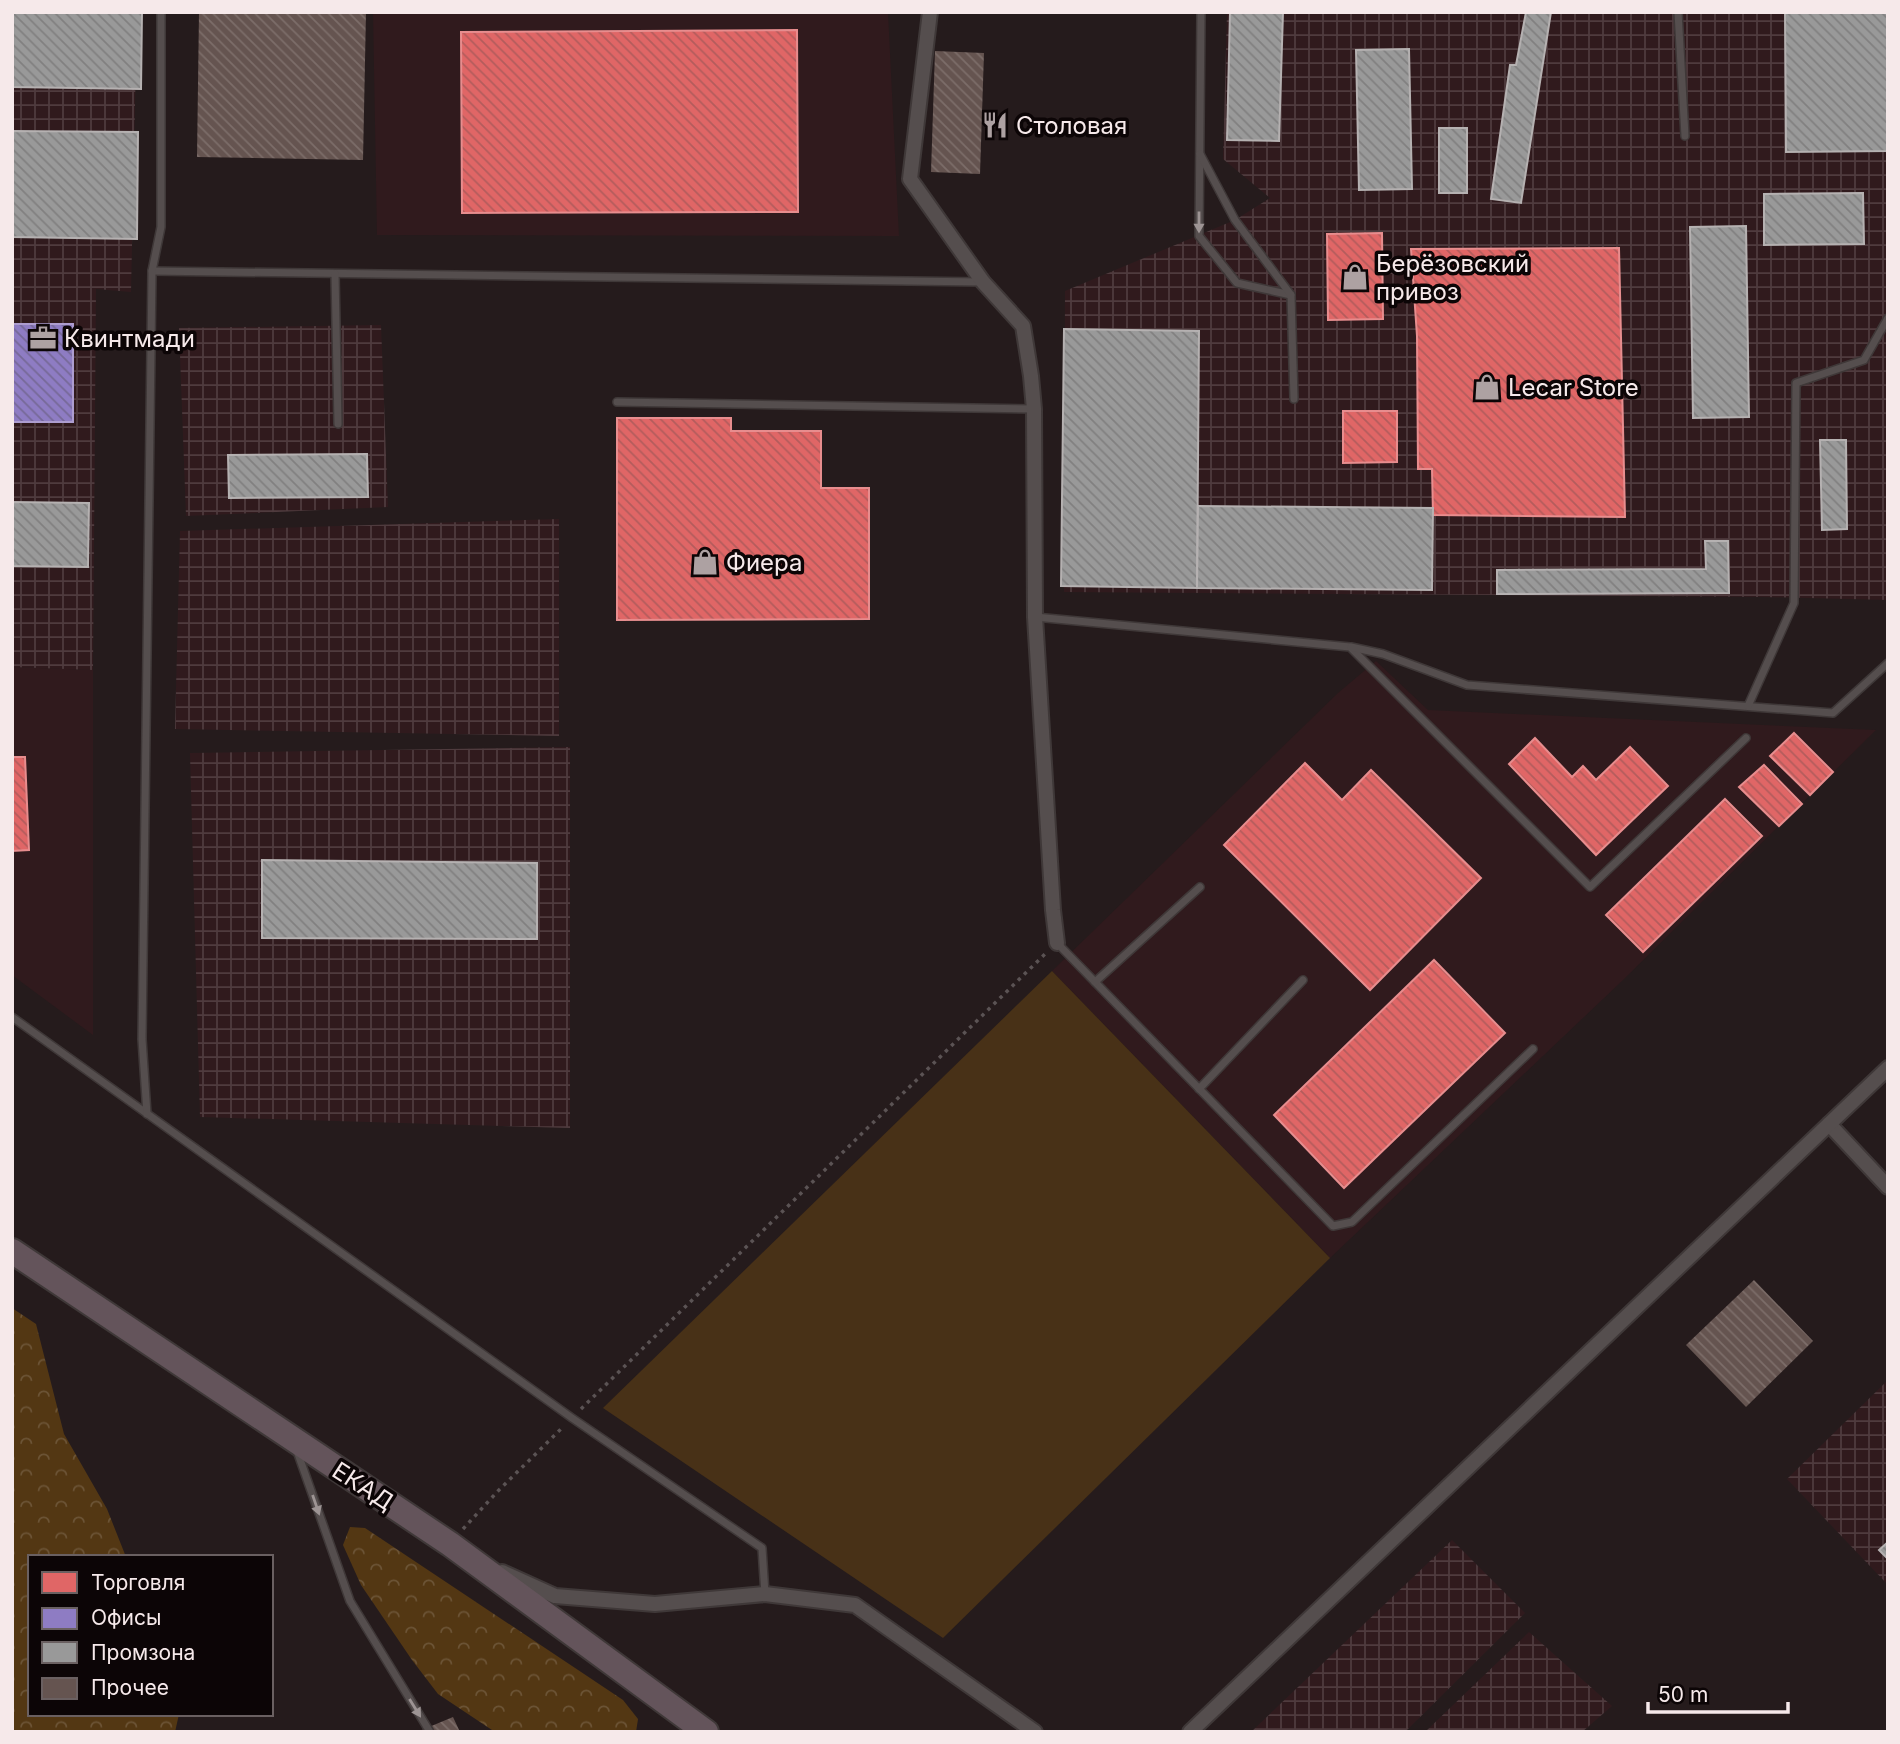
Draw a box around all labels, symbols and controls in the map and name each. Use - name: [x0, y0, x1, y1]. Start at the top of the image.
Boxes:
- restaurant icon: Столовая: [980, 110, 1010, 140]
- place label: Столовая: [1016, 111, 1127, 140]
- one-way arrow: [1193, 211, 1205, 233]
- place label: Берёзовский привоз: [1376, 249, 1529, 306]
- shop icon: Берёзовский привоз: [1340, 262, 1370, 292]
- office icon: Квинтмади: [28, 323, 58, 353]
- place label: Квинтмади: [64, 324, 195, 353]
- shop icon: Lecar Store: [1472, 372, 1502, 402]
- place label: Lecar Store: [1508, 373, 1639, 402]
- shop icon: Фиера: [690, 547, 720, 577]
- place label: Фиера: [726, 548, 802, 577]
- street label: ЕКАД: [327, 1456, 399, 1516]
- one-way arrow: [311, 1494, 322, 1515]
- legend: [28, 1555, 273, 1716]
- text: Торговля: [91, 1570, 185, 1595]
- text: Офисы: [91, 1605, 161, 1630]
- text: Промзона: [91, 1640, 195, 1665]
- scale bar: [1648, 1670, 1788, 1714]
- text: Прочее: [91, 1675, 169, 1700]
- text: 50 m: [1658, 1682, 1708, 1707]
- one-way arrow: [409, 1698, 422, 1717]

